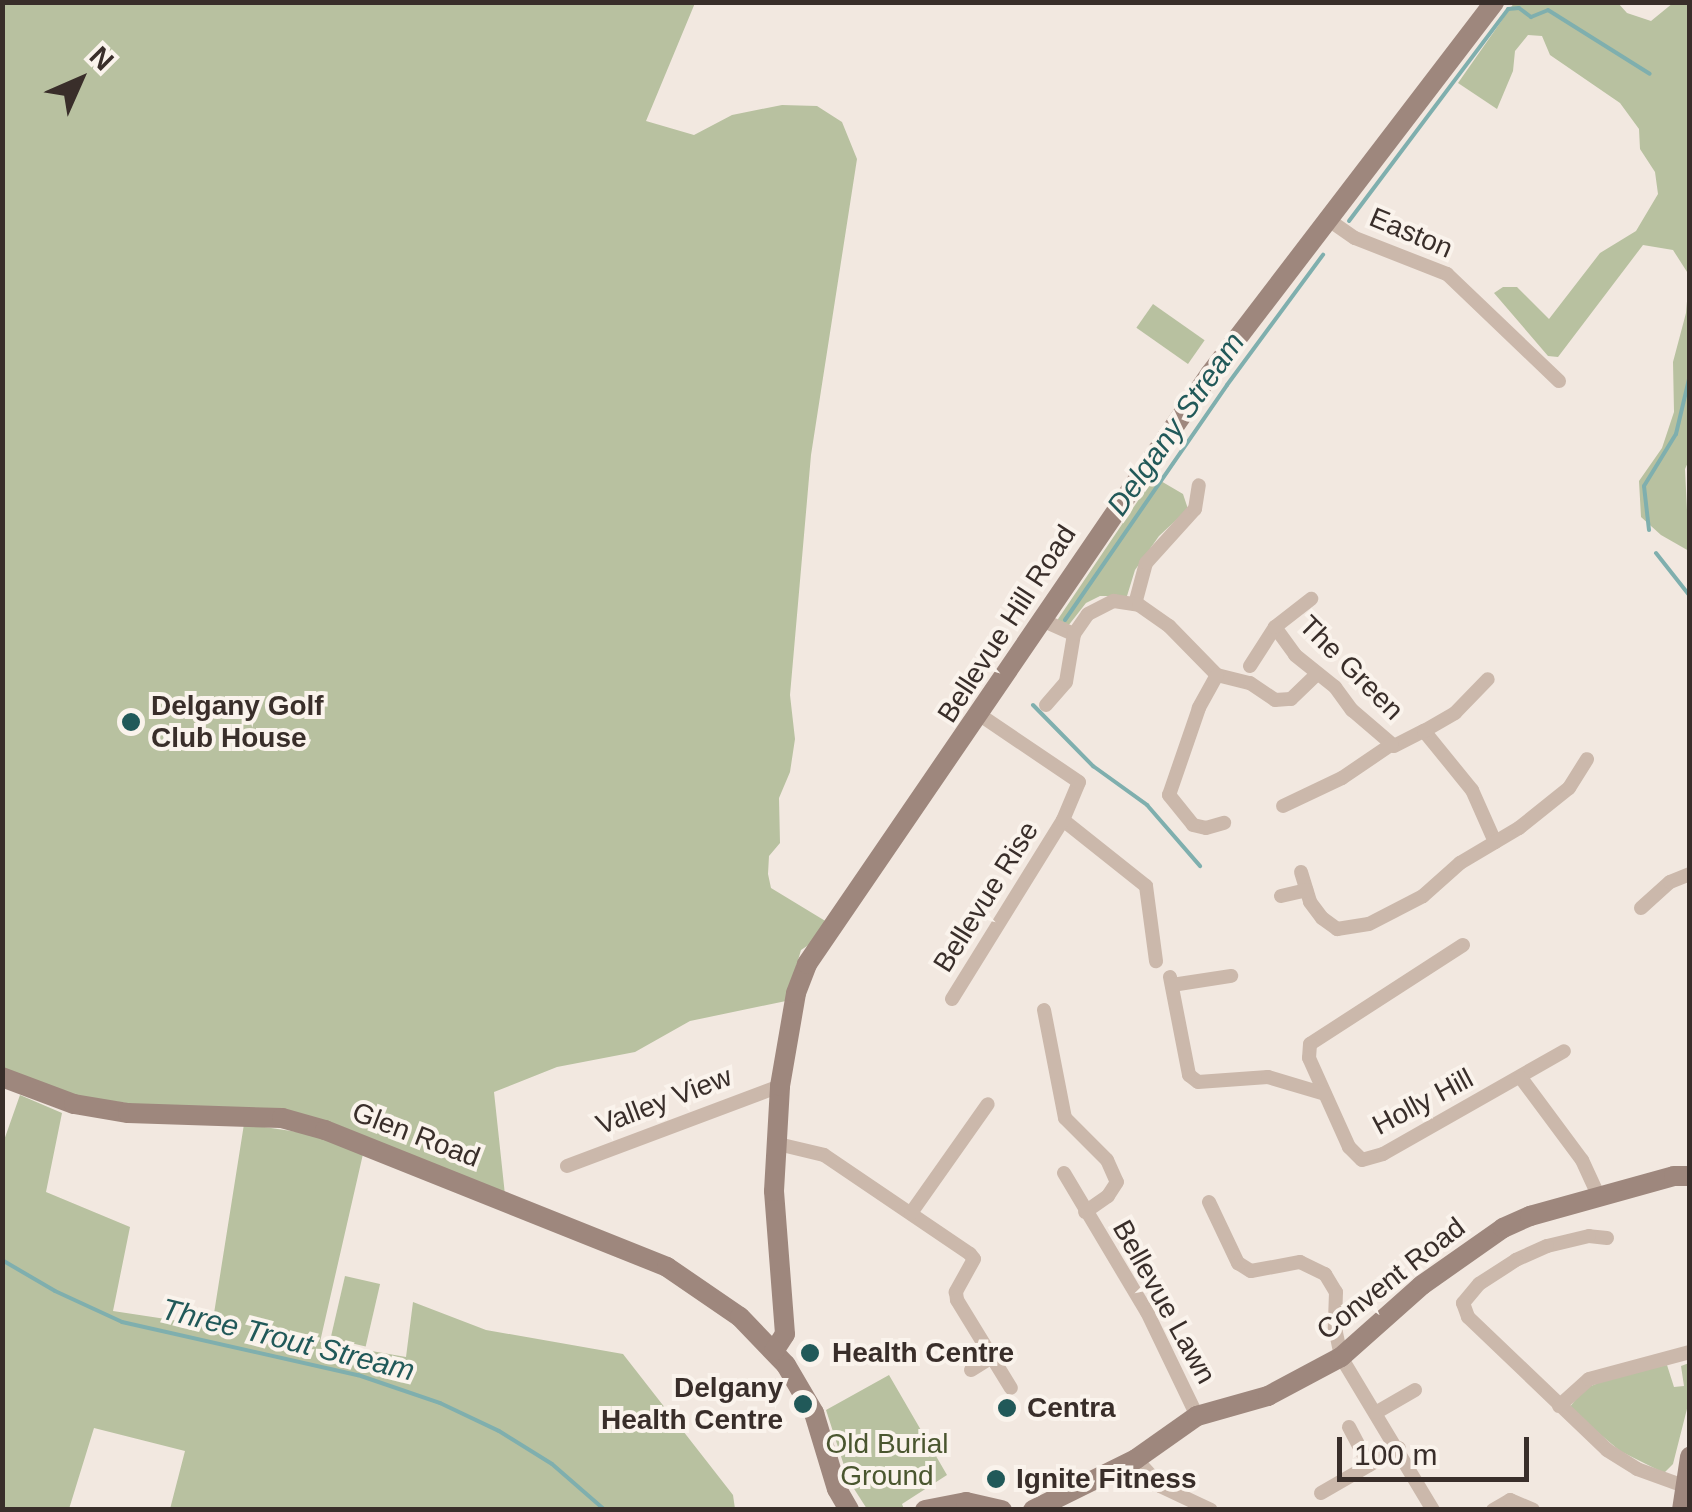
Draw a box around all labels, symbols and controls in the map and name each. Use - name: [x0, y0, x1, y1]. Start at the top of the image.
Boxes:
- north arrow: [30, 30, 130, 130]
- text: N: [83, 40, 120, 77]
- street label: Easton: [1364, 201, 1458, 265]
- water label: Delgany Stream: [1100, 326, 1252, 522]
- street label: Bellevue Hill Road: [931, 519, 1083, 729]
- street label: The Green: [1292, 609, 1410, 727]
- place label: Delgany Golf Club House: [151, 689, 324, 755]
- marker: Delgany Golf Club House: [120, 711, 142, 733]
- street label: Bellevue Rise: [926, 816, 1046, 978]
- street label: Valley View: [592, 1060, 736, 1142]
- street label: Holly Hill: [1367, 1062, 1479, 1142]
- street label: Glen Road: [347, 1095, 485, 1175]
- street label: Convent Road: [1310, 1211, 1472, 1347]
- street label: Bellevue Lawn: [1105, 1214, 1223, 1390]
- water label: Three Trout Stream: [158, 1291, 418, 1389]
- place label: Health Centre: [832, 1336, 1014, 1370]
- marker: Health Centre: [797, 1340, 823, 1366]
- place label: Delgany Health Centre: [601, 1371, 783, 1437]
- place label: Centra: [1027, 1391, 1116, 1425]
- marker: Delgany Health Centre: [792, 1393, 814, 1415]
- marker: Centra: [996, 1397, 1018, 1419]
- scale bar: [1342, 1417, 1534, 1479]
- park label: Old Burial Ground: [826, 1427, 948, 1493]
- text: 100 m: [1354, 1438, 1437, 1471]
- place label: Ignite Fitness: [1016, 1462, 1196, 1496]
- marker: Ignite Fitness: [985, 1468, 1007, 1490]

